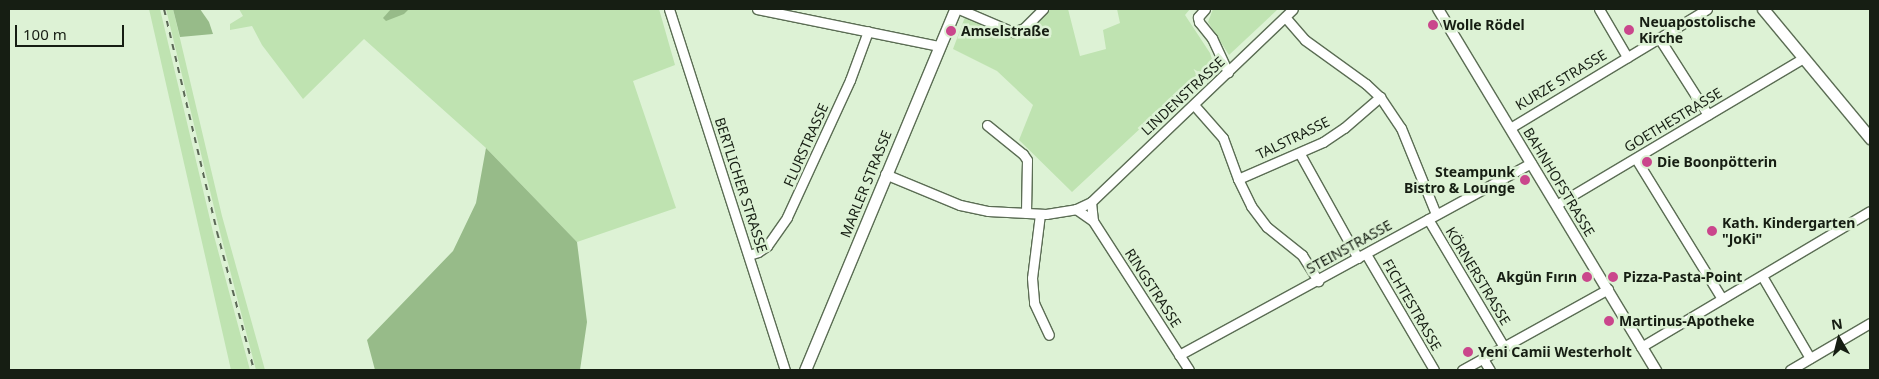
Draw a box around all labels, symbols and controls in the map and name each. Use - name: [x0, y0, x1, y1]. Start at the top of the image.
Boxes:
- place label: Neuapostolische Kirche: [1639, 14, 1756, 46]
- scale bar: [18, 15, 126, 47]
- place label: Wolle Rödel: [1443, 17, 1525, 33]
- marker: Wolle Rödel: [1427, 19, 1439, 31]
- place label: Amselstraße: [961, 23, 1050, 39]
- text: 100 m: [23, 24, 67, 44]
- marker: Neuapostolische Kirche: [1623, 24, 1635, 36]
- marker: Amselstraße: [945, 25, 957, 37]
- street label: KURZE STRASSE: [1512, 46, 1610, 114]
- street label: LINDENSTRASSE: [1138, 53, 1228, 139]
- street label: GOETHESTRASSE: [1621, 84, 1725, 156]
- street label: FLURSTRASSE: [780, 101, 832, 189]
- street label: TALSTRASSE: [1254, 113, 1332, 163]
- street label: BERTLICHER STRASSE: [711, 115, 771, 255]
- street label: BAHNHOFSTRASSE: [1520, 125, 1598, 239]
- street label: MARLER STRASSE: [837, 128, 895, 240]
- place label: Die Boonpötterin: [1657, 154, 1777, 170]
- marker: Die Boonpötterin: [1641, 156, 1653, 168]
- place label: Steampunk Bistro & Lounge: [1404, 164, 1515, 196]
- marker: Steampunk Bistro & Lounge: [1519, 174, 1531, 186]
- place label: Kath. Kindergarten "JoKi": [1722, 215, 1855, 248]
- street label: STEINSTRASSE: [1303, 217, 1395, 277]
- street label: KÖRNERSTRASSE: [1442, 224, 1514, 328]
- marker: Kath. Kindergarten "JoKi": [1706, 225, 1718, 237]
- street label: RINGSTRASSE: [1121, 245, 1185, 331]
- street label: FICHTESTRASSE: [1379, 256, 1445, 354]
- place label: Akgün Fırın: [1497, 269, 1577, 285]
- place label: Pizza-Pasta-Point: [1623, 269, 1742, 285]
- marker: Akgün Fırın: [1581, 271, 1593, 283]
- marker: Pizza-Pasta-Point: [1607, 271, 1619, 283]
- place label: Martinus-Apotheke: [1619, 313, 1755, 329]
- text: N: [1830, 313, 1844, 334]
- north arrow: [1814, 314, 1864, 364]
- marker: Martinus-Apotheke: [1603, 315, 1615, 327]
- place label: Yeni Camii Westerholt: [1478, 344, 1632, 360]
- marker: Yeni Camii Westerholt: [1462, 346, 1474, 358]

